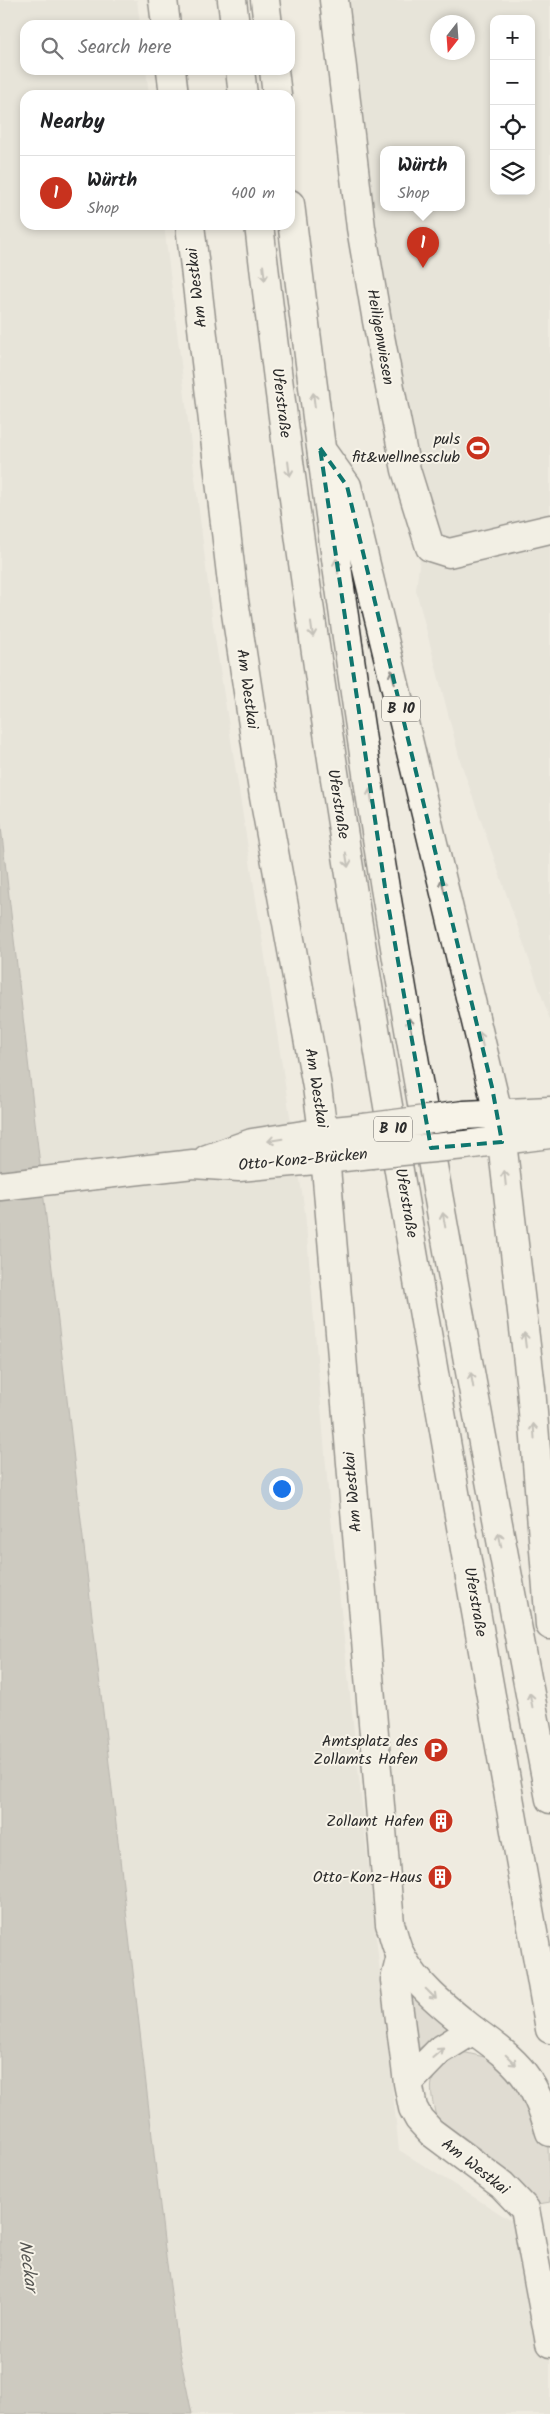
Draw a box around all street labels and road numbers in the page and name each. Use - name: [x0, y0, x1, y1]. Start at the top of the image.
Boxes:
- street label: Am Westkai: [180, 245, 214, 329]
- street label: Heiligenwiesen: [359, 287, 401, 387]
- street label: Uferstraße: [264, 367, 298, 439]
- street label: Am Westkai: [229, 647, 265, 732]
- road number: B 10: [382, 696, 420, 722]
- street label: Uferstraße: [320, 767, 356, 841]
- street label: Am Westkai: [297, 1046, 335, 1131]
- road number: B 10: [374, 1116, 412, 1142]
- street label: Otto-Konz-Brücken: [237, 1142, 369, 1178]
- street label: Uferstraße: [388, 1166, 424, 1240]
- street label: Am Westkai: [337, 1450, 369, 1533]
- street label: Uferstraße: [457, 1565, 493, 1639]
- street label: Am Westkai: [436, 2132, 515, 2202]

